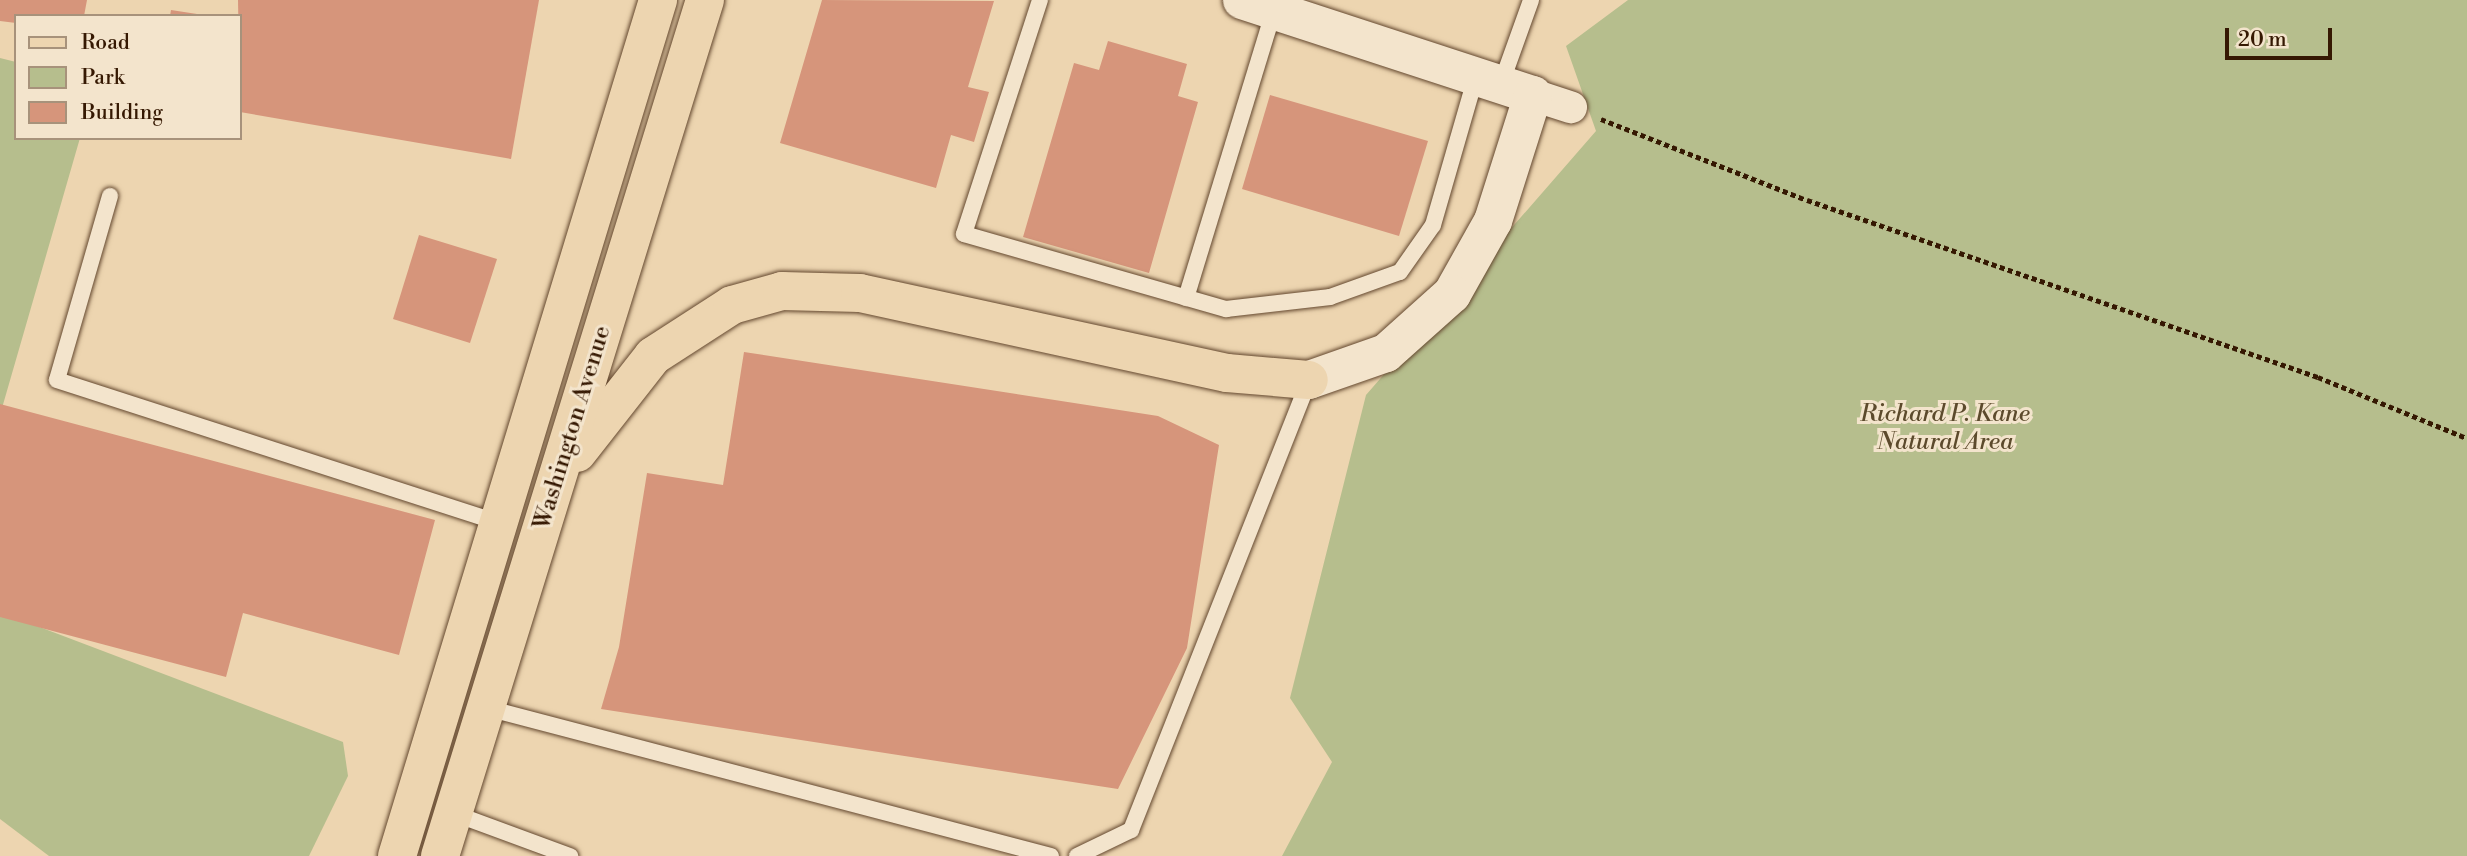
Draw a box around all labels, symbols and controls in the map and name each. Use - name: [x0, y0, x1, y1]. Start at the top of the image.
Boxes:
- legend: [14, 14, 242, 140]
- scale bar: [2229, 14, 2336, 58]
- text: 20 m: [2238, 27, 2287, 53]
- text: Road: [81, 30, 130, 56]
- text: Park: [81, 65, 125, 91]
- text: Building: [81, 100, 163, 126]
- street label: Washington Avenue: [528, 322, 618, 534]
- park label: Richard P. Kane Natural Area: [1860, 401, 2030, 457]

